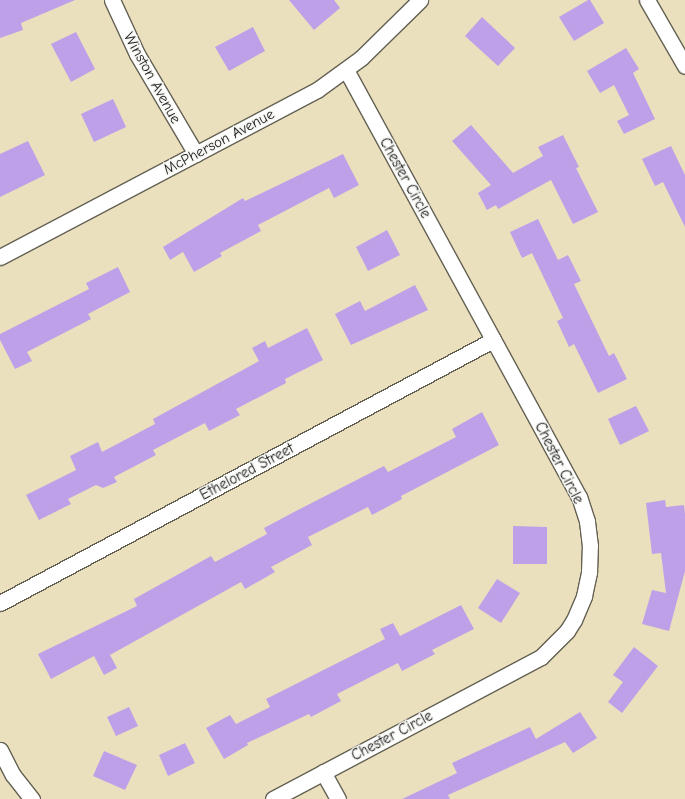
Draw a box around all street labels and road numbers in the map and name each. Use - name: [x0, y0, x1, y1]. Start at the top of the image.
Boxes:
- street label: Winston Avenue: [119, 29, 185, 127]
- street label: McPherson Avenue: [161, 105, 277, 179]
- street label: Chester Circle: [375, 135, 435, 221]
- street label: Chester Circle: [531, 419, 587, 507]
- street label: Ethelored Street: [197, 440, 297, 504]
- street label: Chester Circle: [348, 707, 436, 765]

